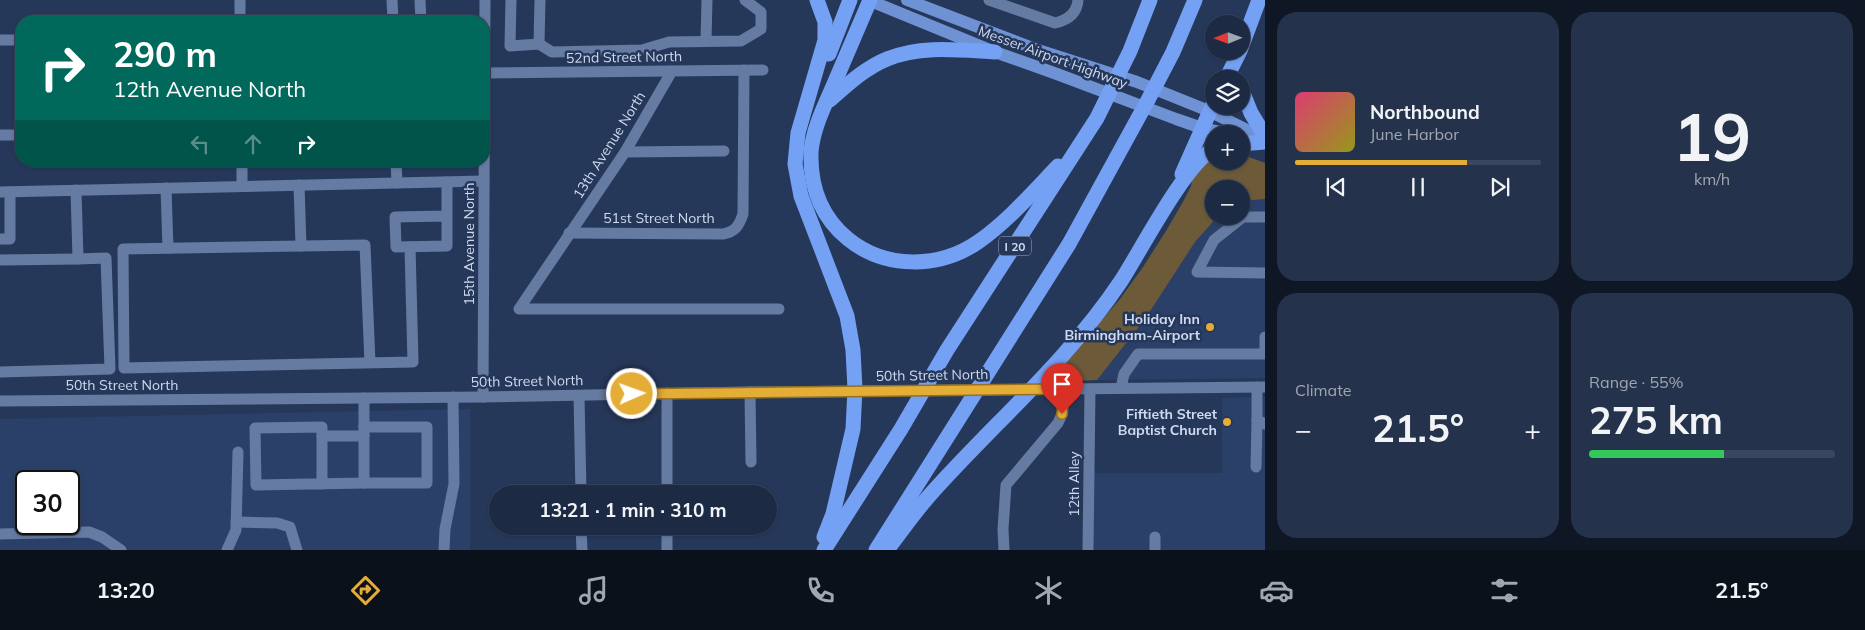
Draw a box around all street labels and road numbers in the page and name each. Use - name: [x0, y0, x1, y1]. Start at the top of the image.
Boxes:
- street label: Messer Airport Highway: [976, 22, 1131, 93]
- street label: 52nd Street North: [566, 47, 682, 67]
- street label: 13th Avenue North: [569, 88, 649, 202]
- street label: 15th Avenue North: [460, 183, 478, 306]
- street label: 51st Street North: [603, 209, 715, 227]
- road number: I 20: [999, 237, 1031, 256]
- street label: 50th Street North: [875, 365, 989, 385]
- street label: 50th Street North: [470, 371, 584, 391]
- street label: 50th Street North: [66, 376, 178, 394]
- street label: 12th Alley: [1065, 451, 1083, 517]

